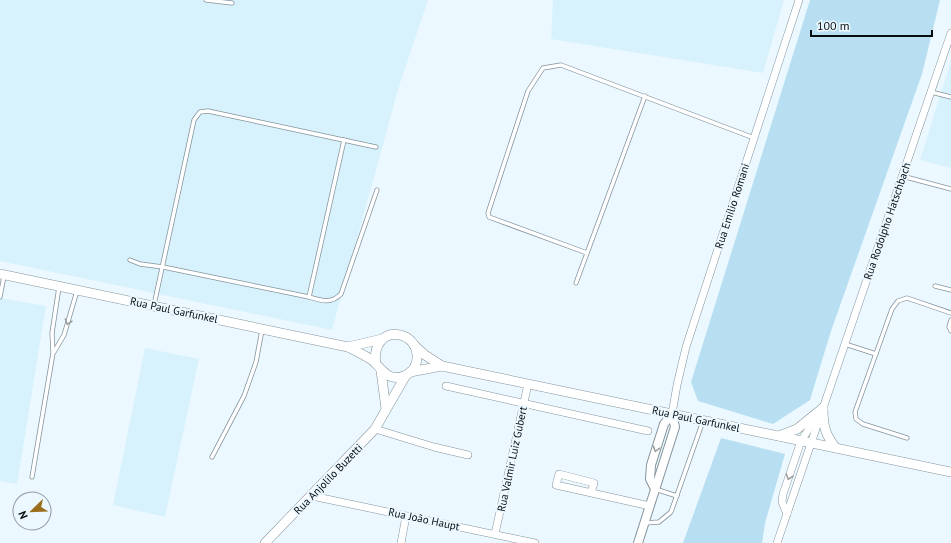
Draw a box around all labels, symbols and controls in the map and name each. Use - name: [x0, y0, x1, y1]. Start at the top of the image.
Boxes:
- scale bar: [811, 12, 932, 38]
- text: 100 m: [817, 18, 850, 33]
- street label: Rua Rodolpho Hatschbach: [860, 161, 914, 281]
- street label: Rua Emílio Romani: [712, 162, 752, 250]
- street label: Rua Paul Garfunkel: [129, 294, 220, 326]
- one-way arrow: [64, 319, 72, 326]
- street label: Rua Paul Garfunkel: [651, 403, 742, 435]
- street label: Rua Valmir Luiz Gubert: [494, 405, 530, 513]
- street label: Rua Anjolilo Buzetti: [291, 441, 365, 517]
- one-way arrow: [652, 445, 661, 452]
- one-way arrow: [785, 474, 793, 481]
- north arrow: [12, 491, 52, 531]
- street label: Rua João Haupt: [387, 505, 461, 533]
- text: N: [15, 509, 31, 521]

